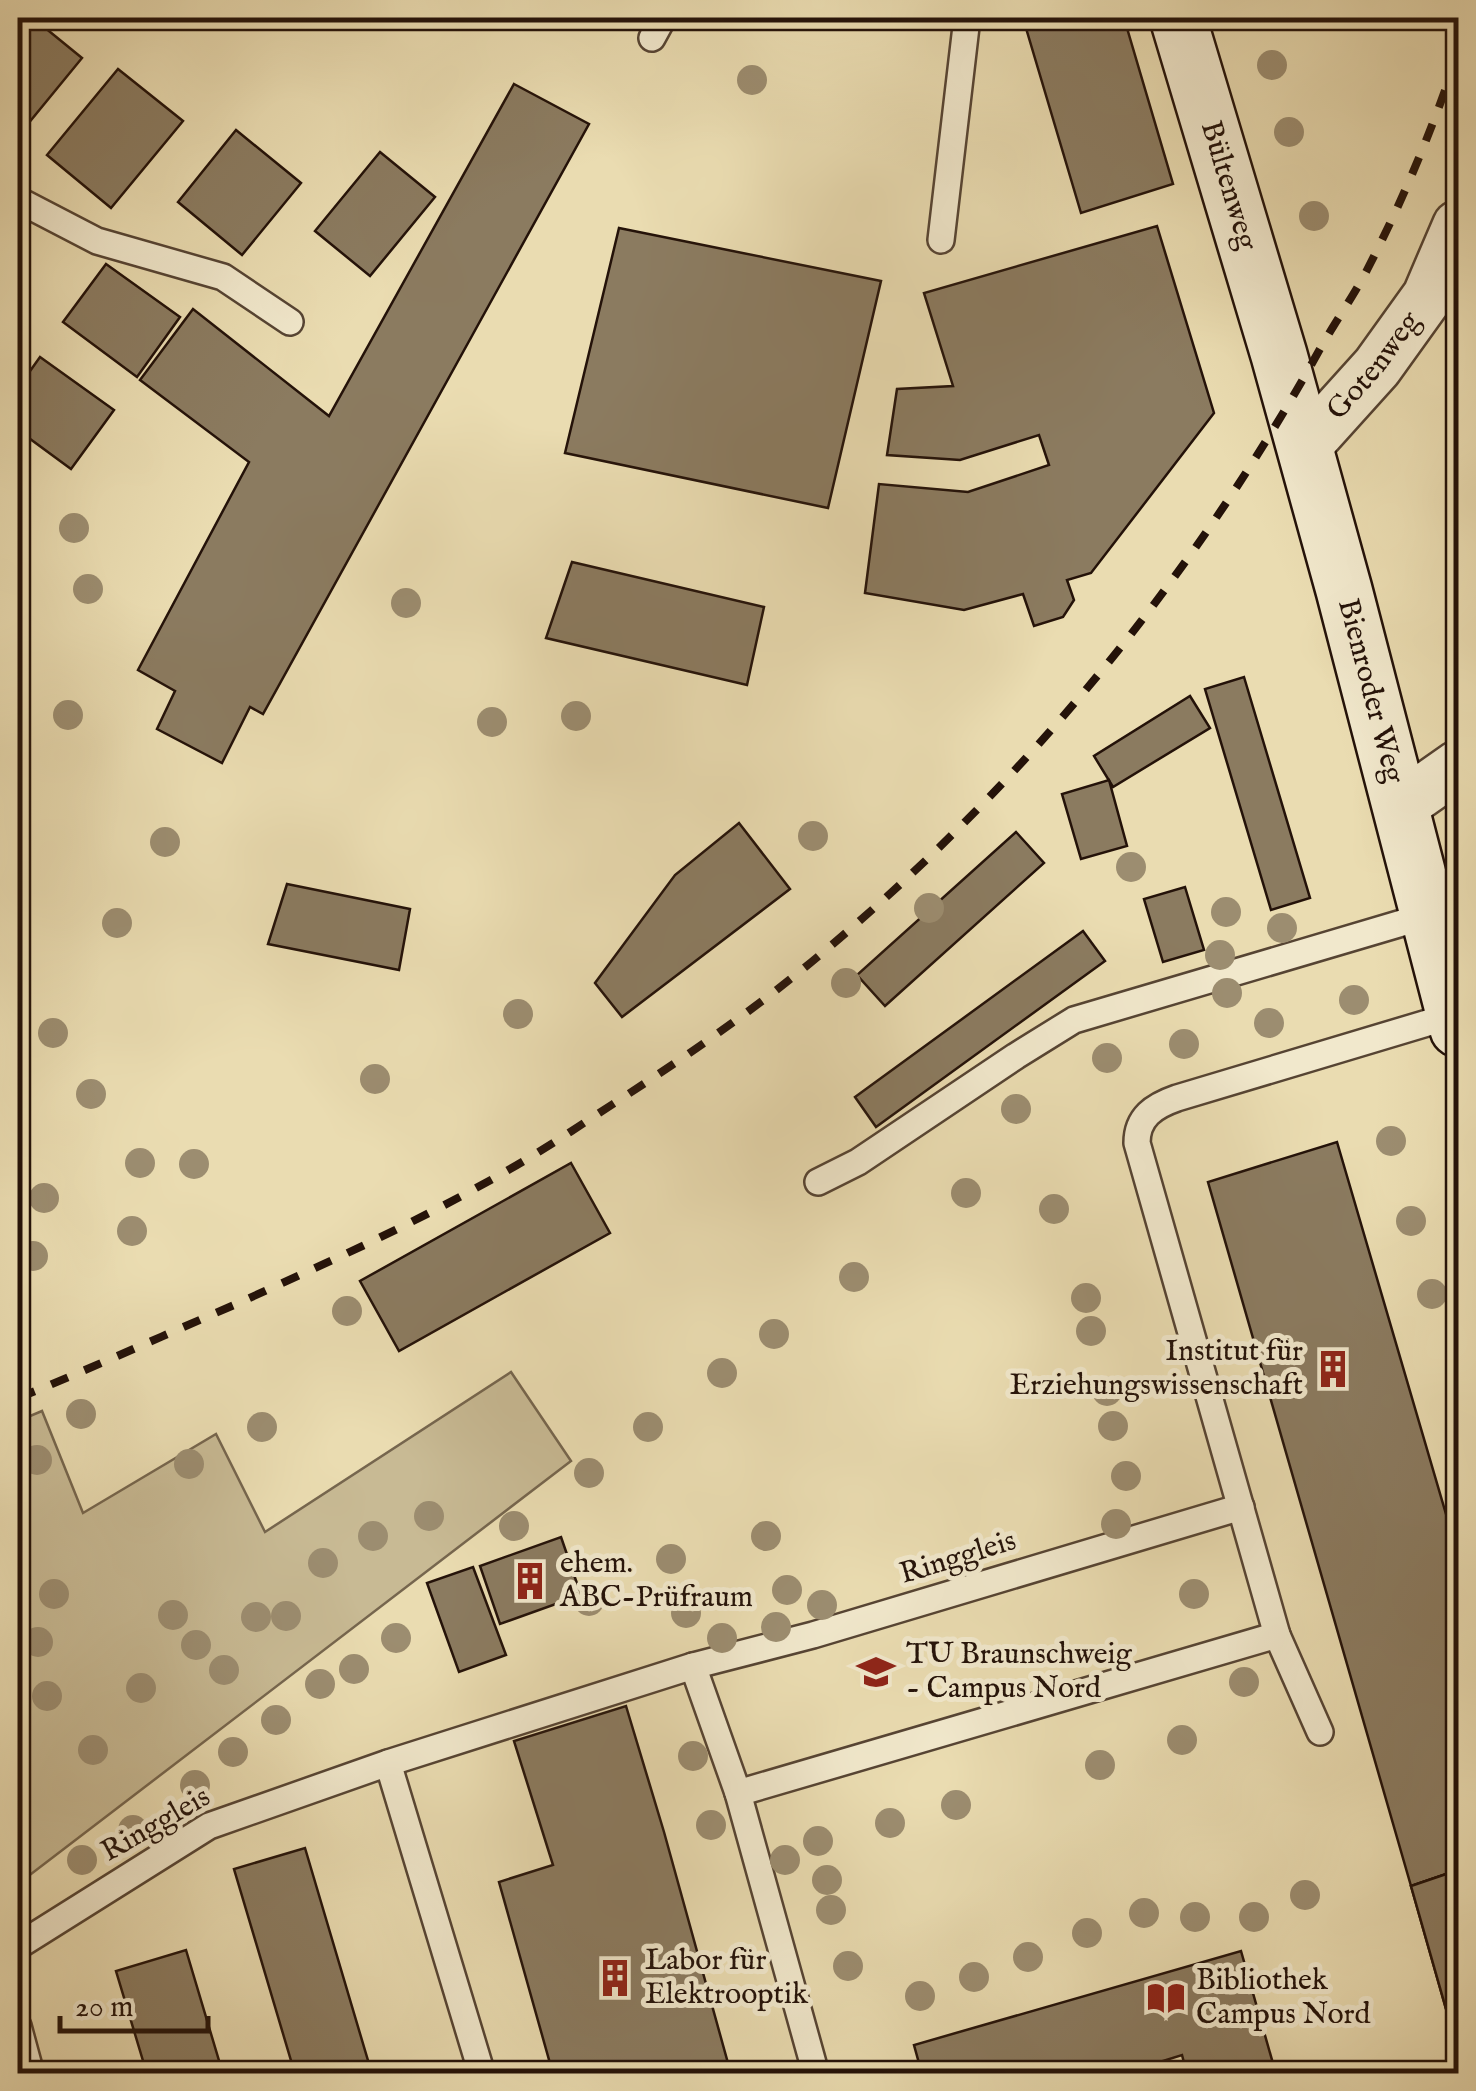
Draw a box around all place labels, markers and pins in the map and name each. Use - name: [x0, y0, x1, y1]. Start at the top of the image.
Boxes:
- place label: Institut für Erziehungswissenschaft: [1009, 1333, 1303, 1405]
- building icon: Institut für Erziehungswissenschaft: [1312, 1348, 1354, 1390]
- place label: ehem. ABC-Prüfraum: [559, 1545, 753, 1617]
- building icon: ehem. ABC-Prüfraum: [509, 1560, 551, 1602]
- place label: TU Braunschweig - Campus Nord: [906, 1636, 1133, 1708]
- school or university icon: TU Braunschweig - Campus Nord: [855, 1651, 897, 1693]
- place label: Labor für Elektrooptik: [645, 1942, 809, 2014]
- building icon: Labor für Elektrooptik: [594, 1957, 636, 1999]
- place label: Bibliothek Campus Nord: [1196, 1962, 1372, 2034]
- library icon: Bibliothek Campus Nord: [1145, 1977, 1187, 2019]

